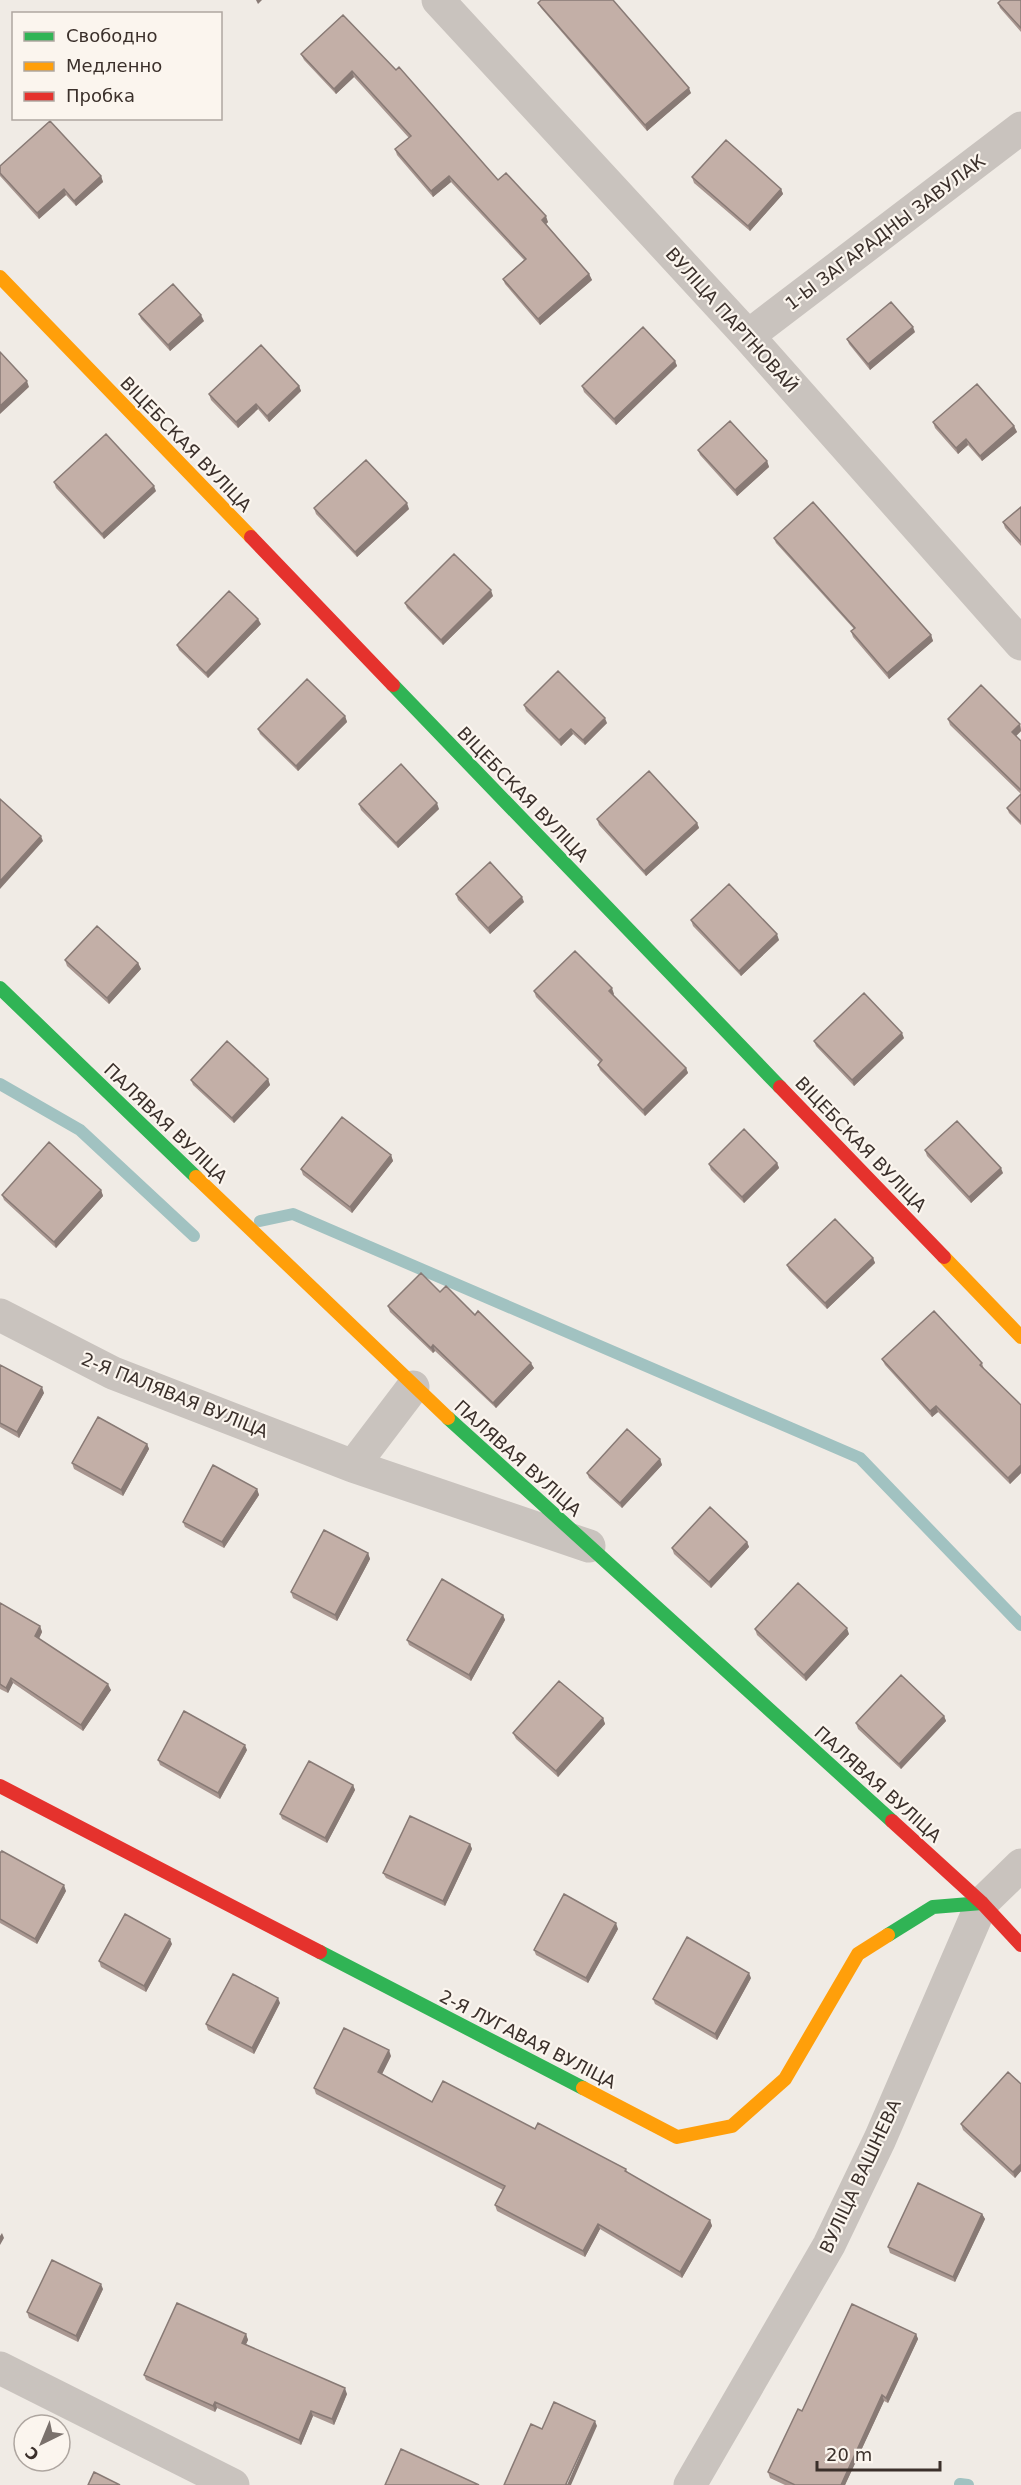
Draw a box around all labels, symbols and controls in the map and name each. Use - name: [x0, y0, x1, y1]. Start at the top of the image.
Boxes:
- legend: [12, 12, 222, 120]
- text: Свободно: [66, 25, 158, 46]
- text: Медленно: [66, 55, 162, 76]
- text: Пробка: [66, 85, 135, 106]
- street label: 1-Ы ЗАГАРАДНЫ ЗАВУЛАК: [781, 150, 989, 314]
- street label: ВУЛІЦА ПАРТНОВАЙ: [661, 243, 803, 397]
- street label: ВІЦЕБСКАЯ ВУЛІЦА: [116, 372, 256, 516]
- street label: ВІЦЕБСКАЯ ВУЛІЦА: [453, 722, 593, 866]
- street label: ПАЛЯВАЯ ВУЛІЦА: [100, 1059, 232, 1188]
- street label: ВІЦЕБСКАЯ ВУЛІЦА: [791, 1072, 931, 1216]
- street label: 2-Я ПАЛЯВАЯ ВУЛІЦА: [79, 1348, 272, 1442]
- street label: ПАЛЯВАЯ ВУЛІЦА: [450, 1396, 586, 1521]
- street label: ПАЛЯВАЯ ВУЛІЦА: [810, 1722, 946, 1847]
- street label: 2-Я ЛУГАВАЯ ВУЛІЦА: [436, 1985, 620, 2093]
- street label: ВУЛІЦА ВАШНЕВА: [815, 2095, 905, 2256]
- north arrow: [12, 2413, 72, 2473]
- scale bar: [817, 2434, 940, 2472]
- text: С: [21, 2443, 43, 2465]
- text: 20 m: [826, 2444, 872, 2465]

